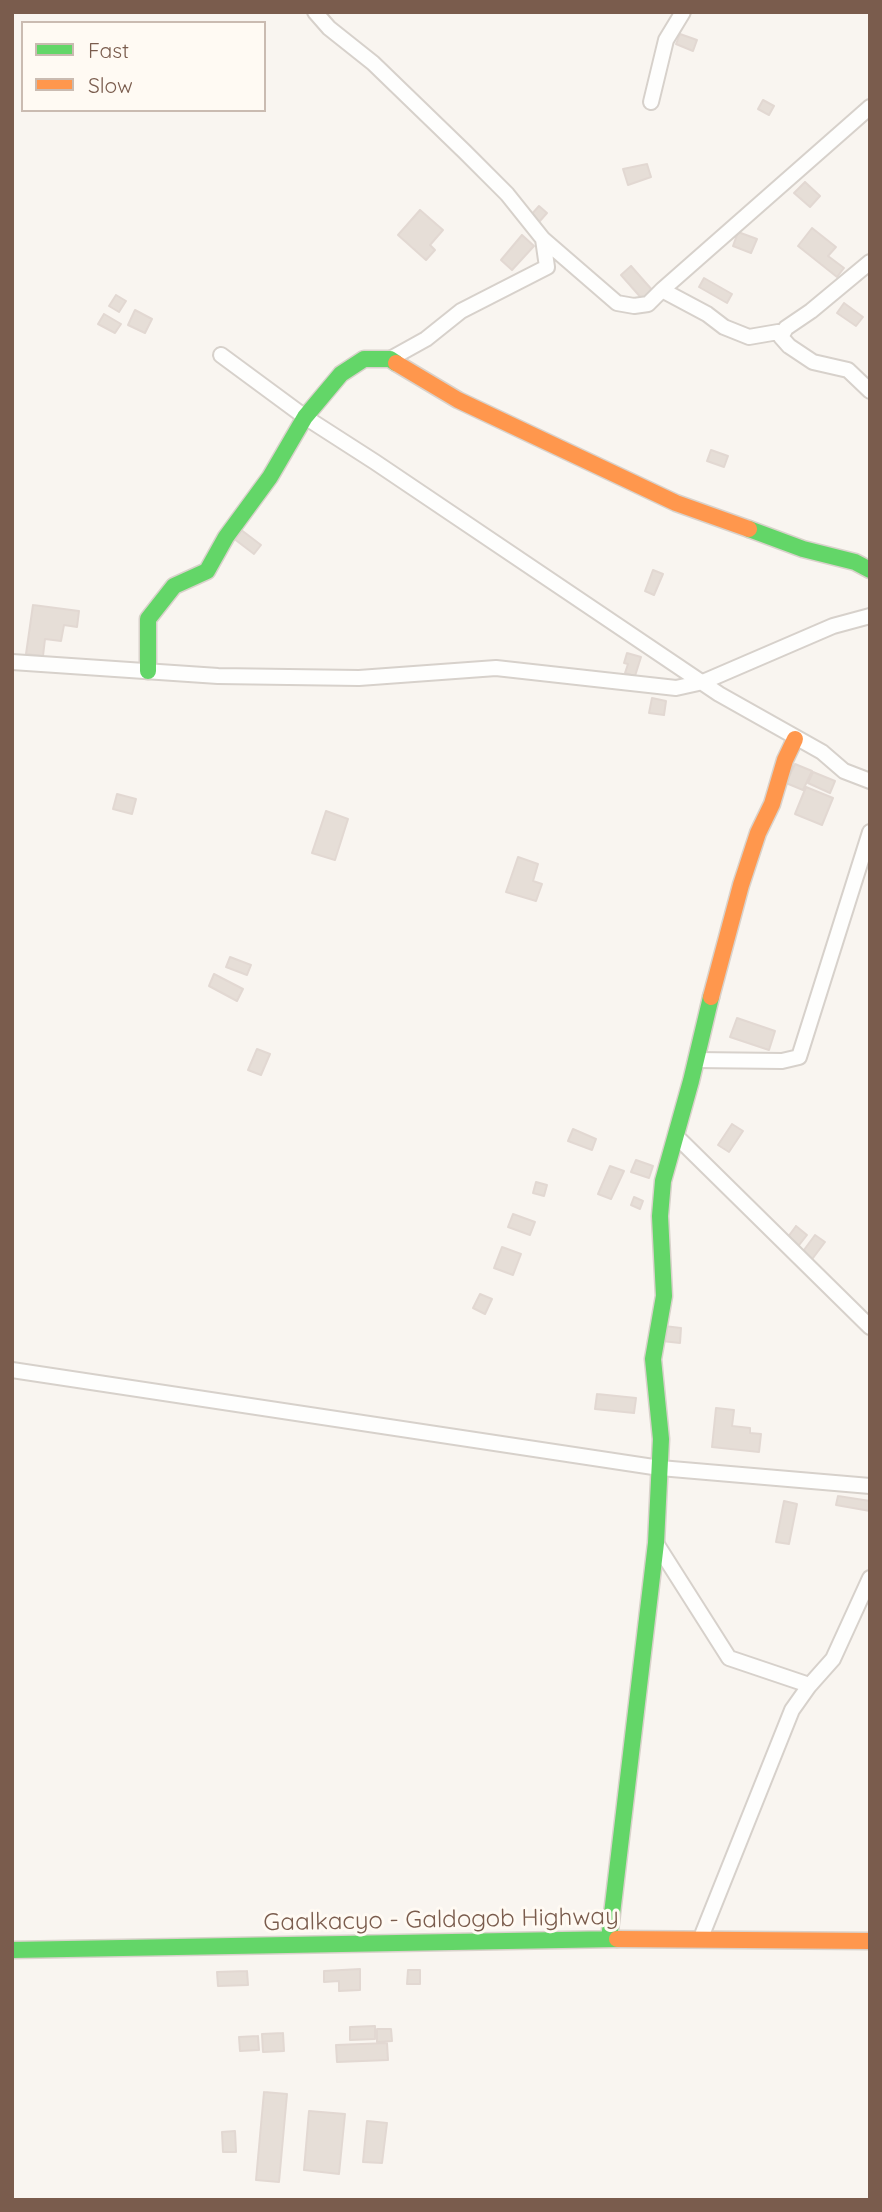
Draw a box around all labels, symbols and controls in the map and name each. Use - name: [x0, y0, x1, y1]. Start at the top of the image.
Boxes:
- legend: [21, 21, 266, 112]
- text: Fast: [88, 37, 129, 63]
- text: Slow: [88, 72, 133, 98]
- street label: Gaalkacyo - Galdogob Highway: [263, 1903, 619, 1937]

